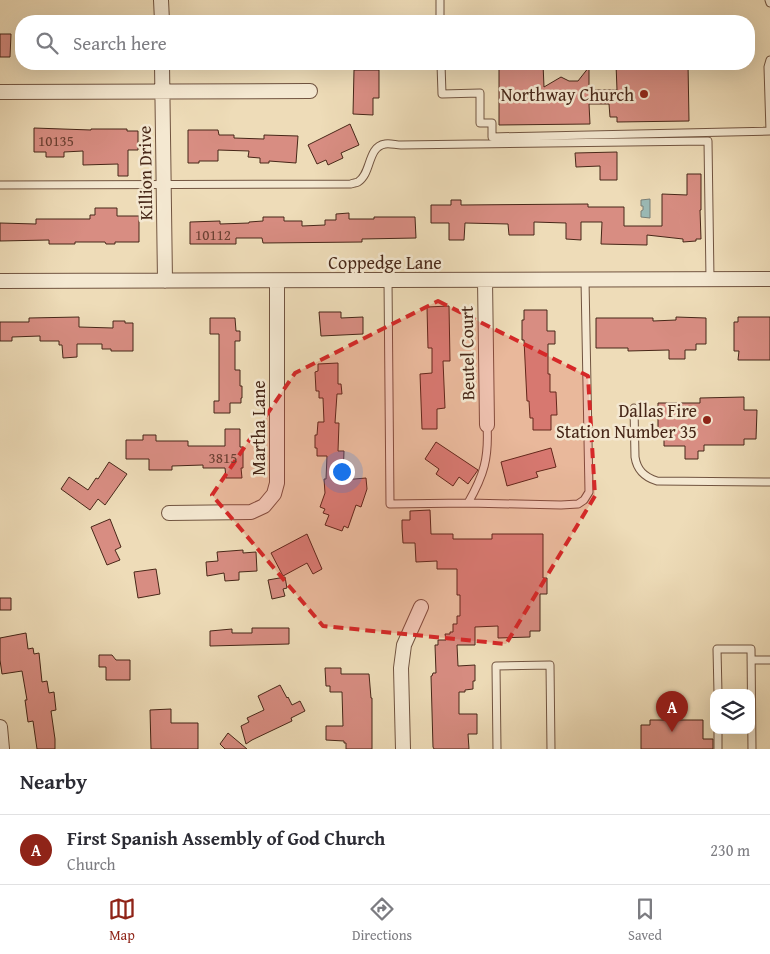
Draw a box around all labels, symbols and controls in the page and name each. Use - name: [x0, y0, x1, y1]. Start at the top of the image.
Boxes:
- search box: [15, 15, 755, 70]
- icon: search: [33, 29, 61, 57]
- text: Search here: [73, 29, 167, 57]
- place label: Northway Church: [501, 81, 634, 108]
- marker: Northway Church: [638, 88, 650, 100]
- street label: Killion Drive: [131, 126, 159, 220]
- house number: 10135: [38, 130, 74, 151]
- house number: 10112: [195, 224, 231, 245]
- street label: Coppedge Lane: [328, 249, 442, 276]
- street label: Beutel Court: [453, 305, 481, 401]
- street label: Martha Lane: [245, 380, 272, 476]
- place label: Dallas Fire Station Number 35: [556, 397, 697, 445]
- marker: Dallas Fire Station Number 35: [701, 414, 713, 426]
- house number: 3815: [209, 447, 237, 468]
- your location: [329, 459, 355, 485]
- map controls: [710, 689, 755, 734]
- button: layers: [710, 689, 755, 734]
- pin: A: [656, 691, 688, 732]
- text: Nearby: [20, 766, 87, 797]
- text: First Spanish Assembly of God Church: [67, 824, 385, 852]
- text: A: [31, 838, 41, 862]
- text: 230 m: [710, 838, 750, 862]
- text: Church: [67, 852, 116, 876]
- tab: Map: [108, 895, 136, 945]
- tab: Directions: [352, 895, 412, 945]
- tab: Saved: [628, 895, 662, 945]

